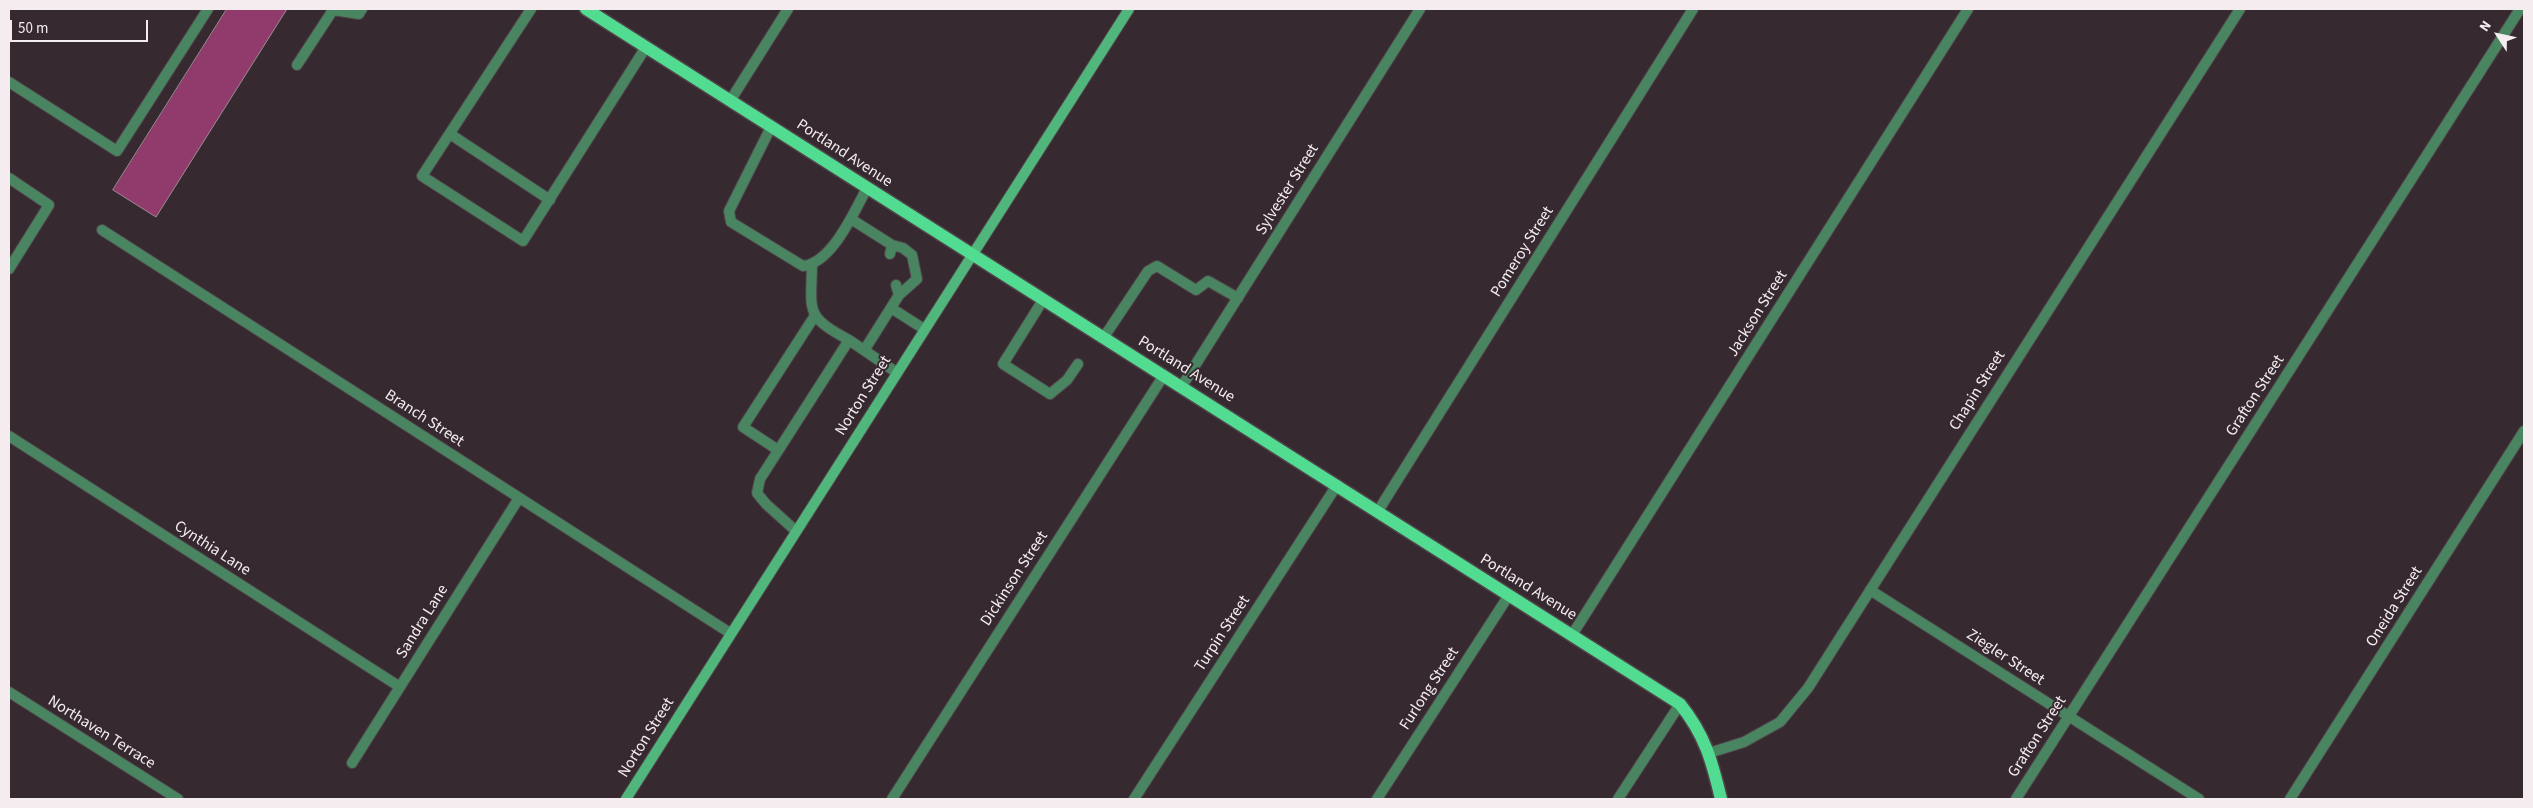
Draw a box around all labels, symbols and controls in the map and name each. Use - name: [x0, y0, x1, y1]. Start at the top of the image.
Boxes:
- scale bar: [12, 10, 150, 42]
- north arrow: [2473, 10, 2523, 60]
- text: N: [2475, 17, 2497, 36]
- text: 50 m: [18, 18, 48, 39]
- street label: Portland Avenue: [792, 116, 896, 192]
- street label: Sylvester Street: [1252, 141, 1324, 239]
- street label: Pomeroy Street: [1487, 203, 1559, 301]
- street label: Jackson Street: [1724, 267, 1792, 361]
- street label: Portland Avenue: [1134, 333, 1238, 407]
- street label: Chapin Street: [1946, 347, 2010, 435]
- street label: Grafton Street: [2223, 352, 2289, 440]
- street label: Norton Street: [832, 353, 896, 439]
- street label: Branch Street: [381, 386, 467, 452]
- street label: Cynthia Lane: [170, 517, 254, 581]
- street label: Dickinson Street: [977, 528, 1053, 630]
- street label: Portland Avenue: [1476, 551, 1580, 625]
- street label: Oneida Street: [2363, 563, 2427, 651]
- street label: Sandra Lane: [393, 582, 453, 662]
- street label: Turpin Street: [1191, 592, 1255, 676]
- street label: Ziegler Street: [1962, 626, 2048, 690]
- street label: Furlong Street: [1396, 644, 1464, 734]
- street label: Northaven Terrace: [44, 692, 158, 774]
- street label: Grafton Street: [2005, 693, 2071, 781]
- street label: Norton Street: [615, 695, 679, 781]

